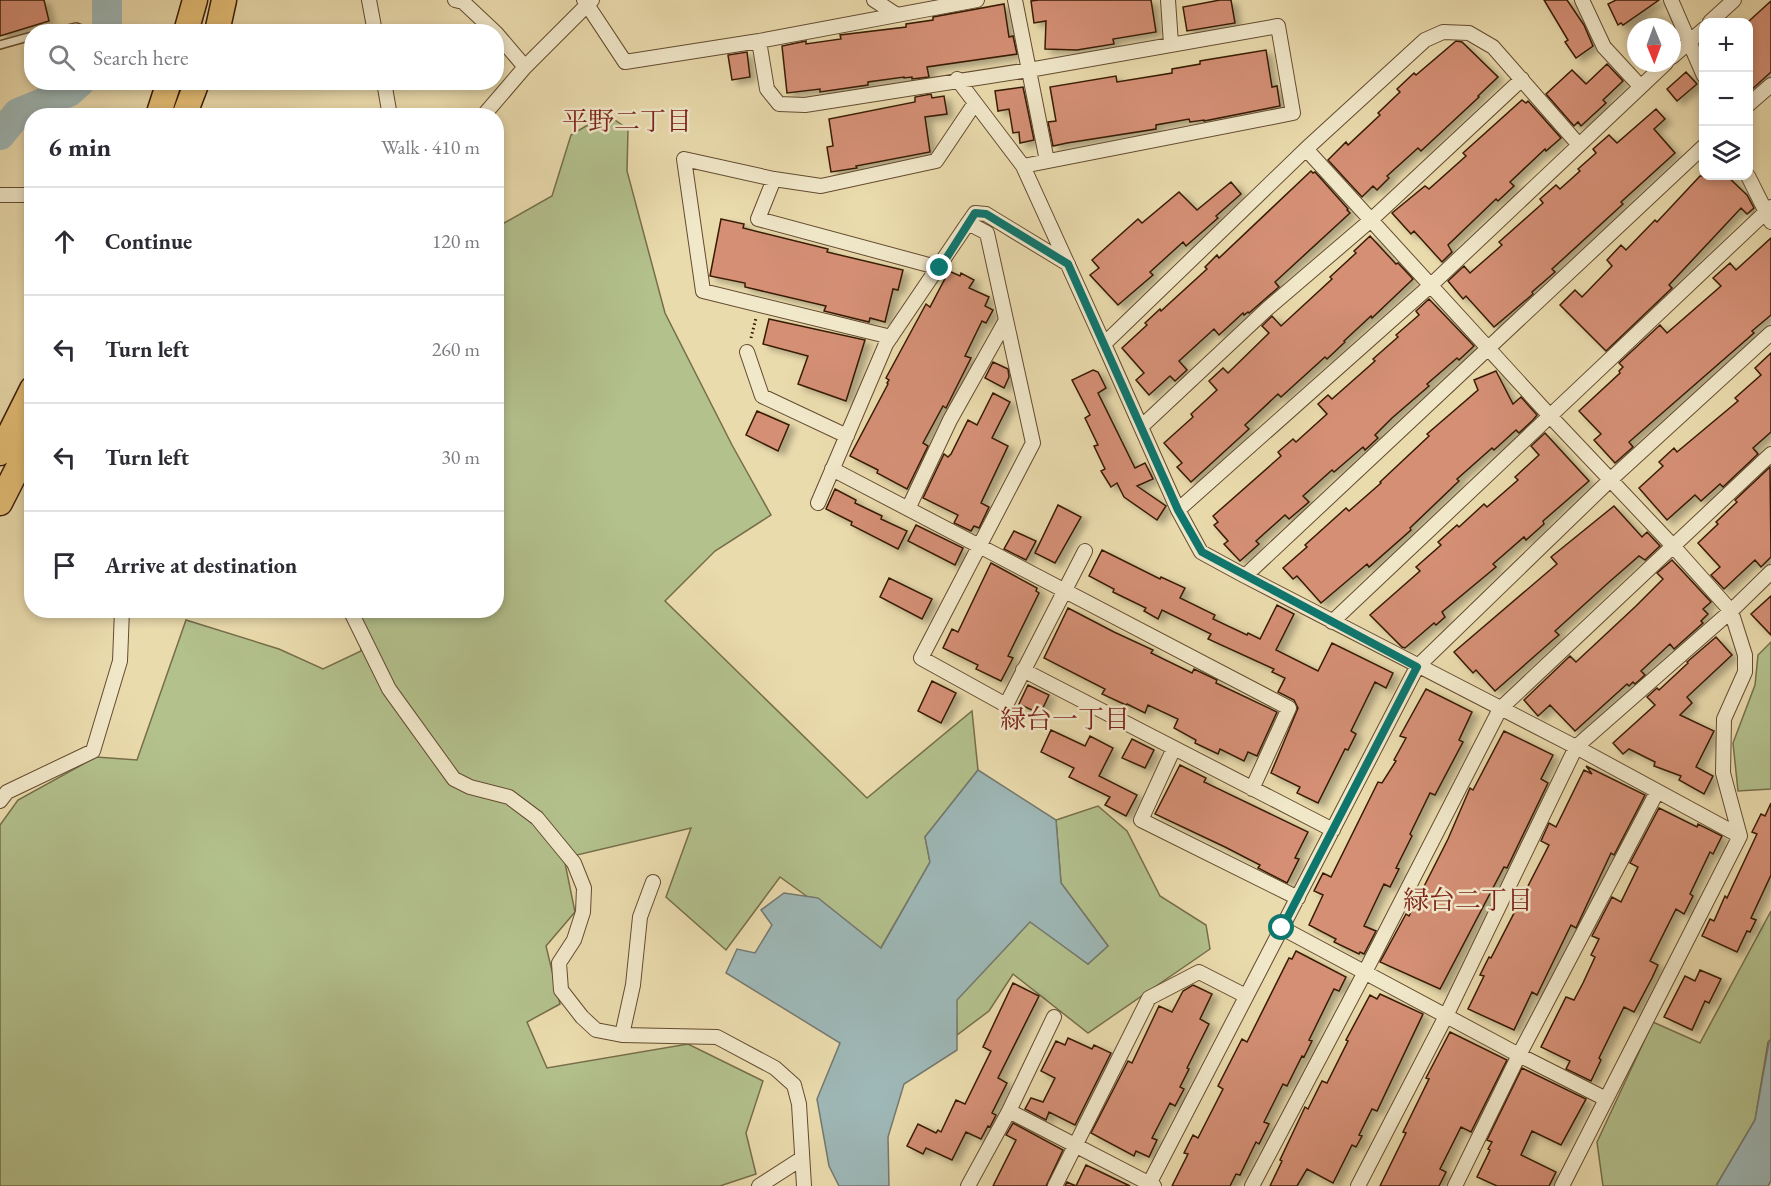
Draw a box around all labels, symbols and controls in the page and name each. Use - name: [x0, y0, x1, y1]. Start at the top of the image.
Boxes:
- north arrow: [1627, 18, 1681, 72]
- map controls: [1699, 18, 1753, 180]
- button: +: [1699, 18, 1753, 72]
- search box: [24, 24, 504, 90]
- icon: search: [45, 41, 78, 74]
- text: Search here: [93, 43, 188, 72]
- button: −: [1699, 72, 1753, 126]
- district label: 平野二丁目: [562, 104, 692, 138]
- button: layers: [1699, 126, 1753, 180]
- text: 6 min: [48, 130, 111, 164]
- text: Walk · 410 m: [381, 134, 480, 160]
- icon: ahead: [48, 225, 81, 258]
- text: Continue: [105, 227, 192, 256]
- text: 120 m: [432, 228, 480, 254]
- route end: [926, 254, 952, 280]
- icon: left: [48, 333, 81, 366]
- text: Turn left: [105, 335, 189, 364]
- text: 260 m: [432, 336, 480, 362]
- icon: left: [48, 441, 81, 474]
- text: Turn left: [105, 443, 189, 472]
- text: 30 m: [441, 444, 480, 470]
- icon: arrive: [48, 549, 81, 582]
- text: Arrive at destination: [105, 551, 297, 580]
- district label: 緑台一丁目: [1000, 702, 1130, 736]
- district label: 緑台二丁目: [1403, 883, 1533, 917]
- route start: [1268, 914, 1294, 940]

